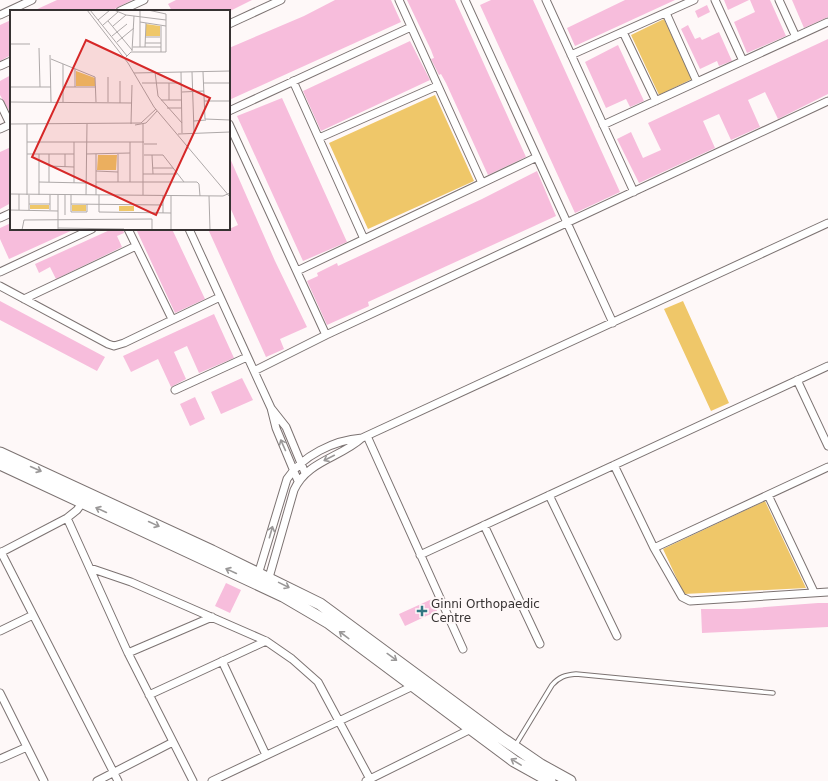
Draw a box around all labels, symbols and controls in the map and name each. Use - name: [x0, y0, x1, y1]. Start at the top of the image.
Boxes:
- inset map: [10, 10, 230, 230]
- one-way arrow: [279, 440, 286, 452]
- one-way arrow: [323, 455, 335, 462]
- one-way arrow: [29, 466, 41, 473]
- one-way arrow: [95, 506, 107, 513]
- one-way arrow: [147, 521, 159, 528]
- one-way arrow: [268, 526, 275, 539]
- one-way arrow: [226, 567, 238, 574]
- one-way arrow: [278, 582, 290, 589]
- place label: Ginni Orthopaedic Centre: [431, 597, 540, 625]
- marker: Ginni Orthopaedic Centre: [416, 605, 428, 617]
- one-way arrow: [339, 631, 350, 639]
- one-way arrow: [386, 653, 397, 661]
- one-way arrow: [511, 758, 522, 766]

